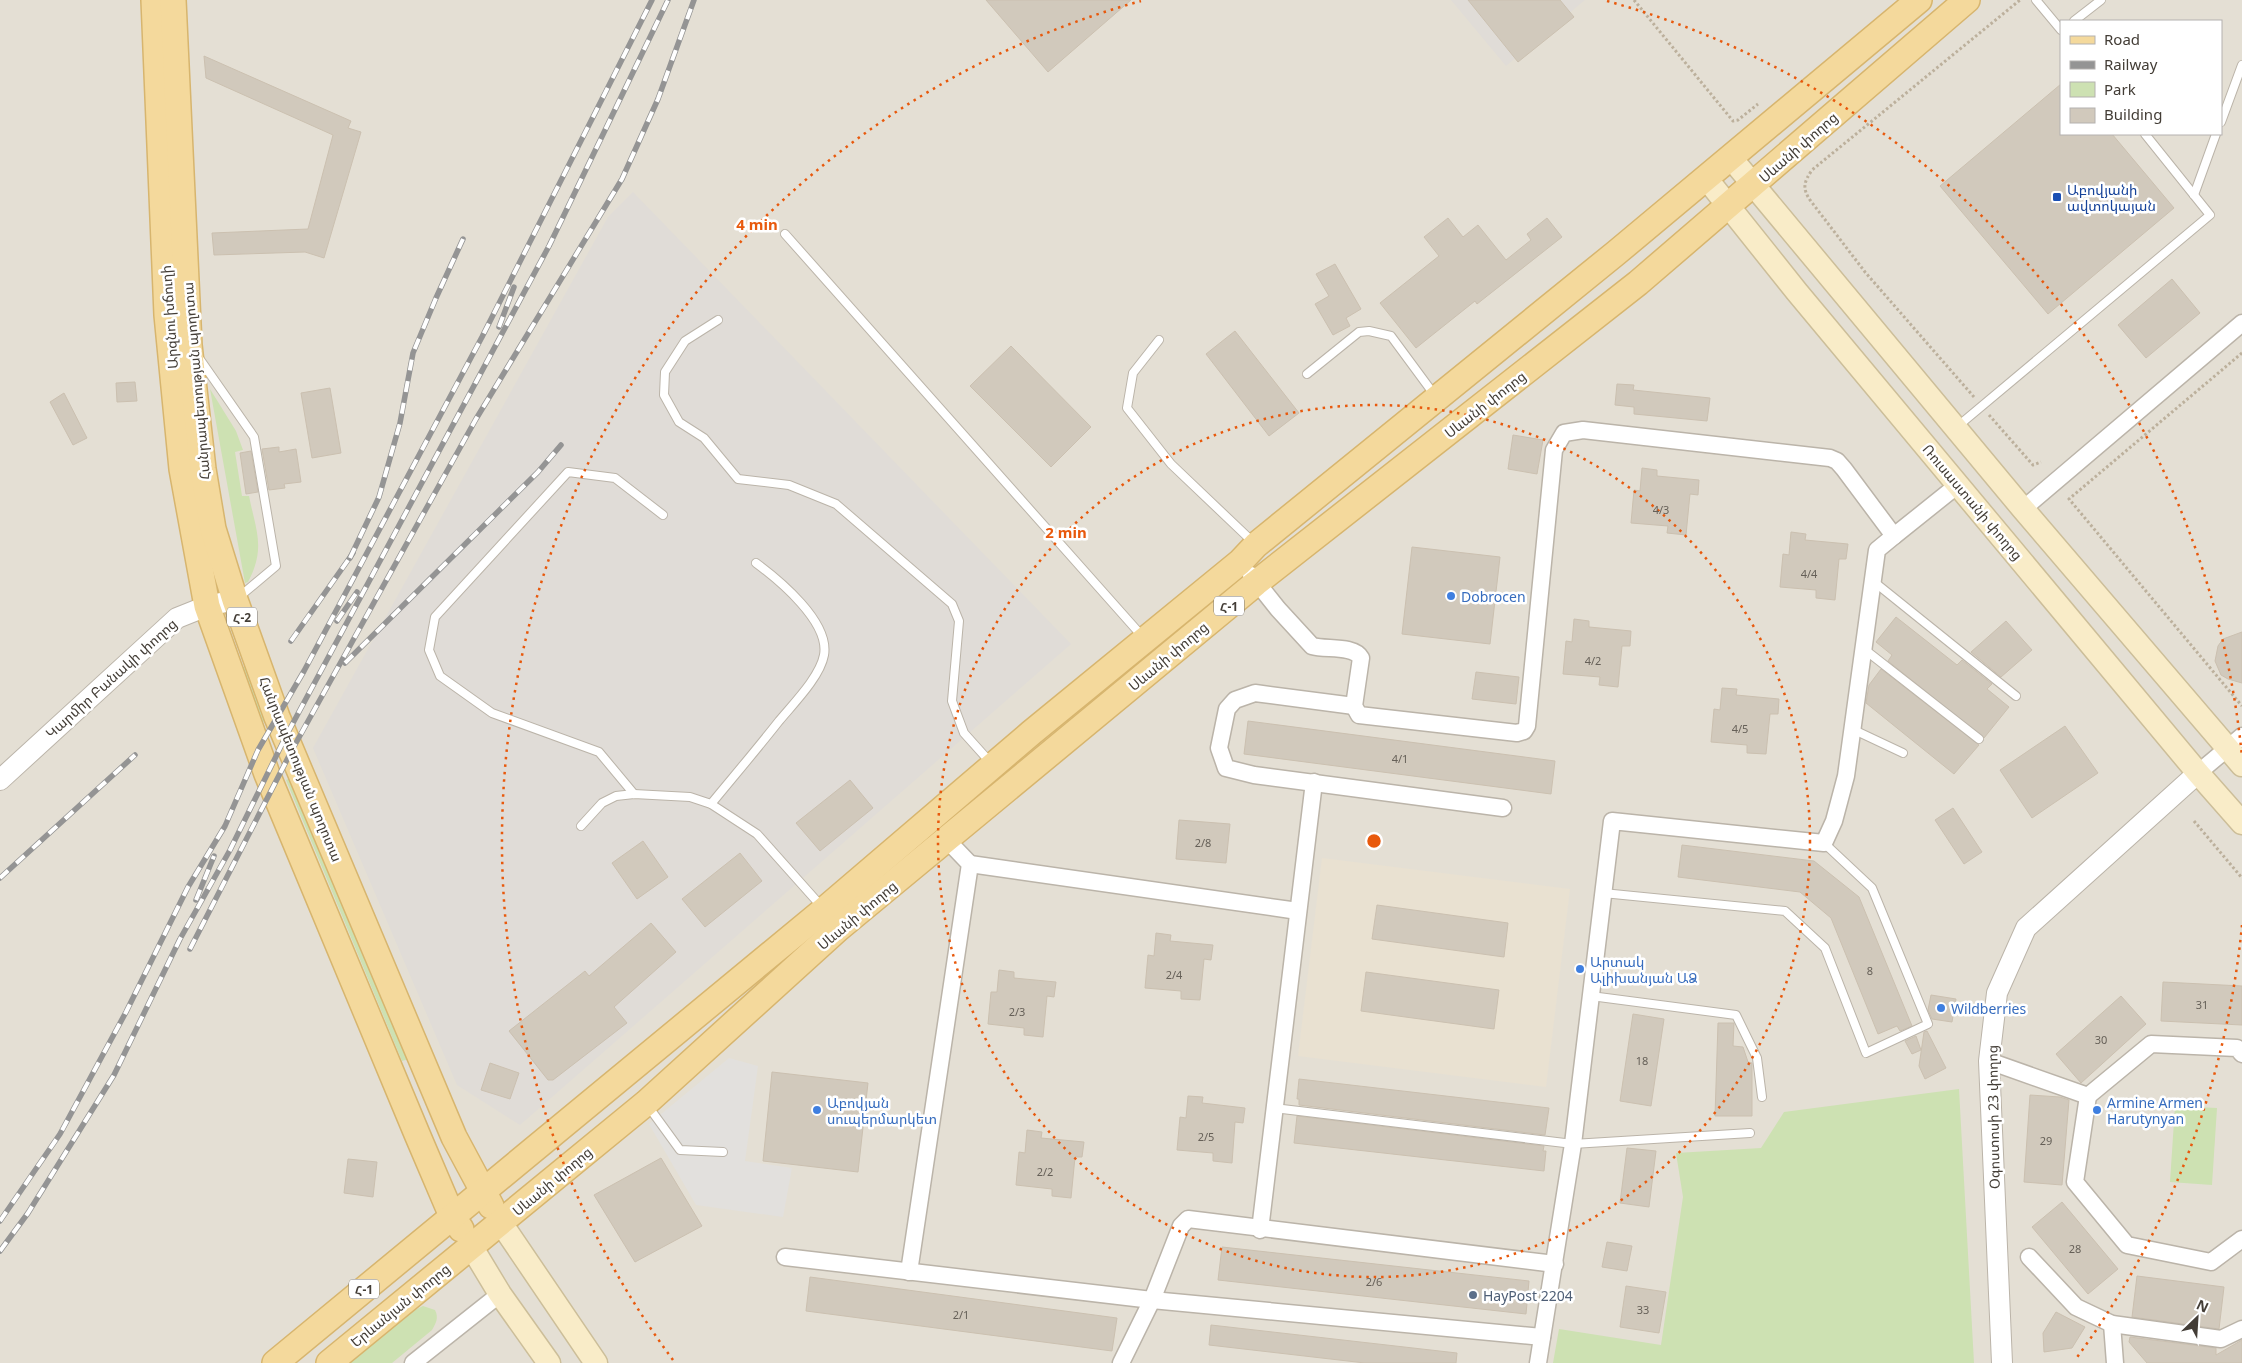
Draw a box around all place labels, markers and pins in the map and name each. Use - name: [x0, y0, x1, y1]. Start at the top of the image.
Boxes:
- place label: Աբովյանի ավտոկայան: [2067, 180, 2156, 215]
- marker: Աբովյանի ավտոկայան: [2051, 191, 2063, 203]
- place label: Dobrocen: [1461, 587, 1526, 606]
- marker: Dobrocen: [1445, 590, 1457, 602]
- centre of rings: [1365, 832, 1383, 850]
- place label: Արտակ Ալիխանյան ԱՁ: [1590, 952, 1698, 987]
- marker: Արտակ Ալիխանյան ԱՁ: [1574, 963, 1586, 975]
- place label: Wildberries: [1951, 999, 2026, 1018]
- marker: Wildberries: [1935, 1002, 1947, 1014]
- place label: Աբովյան սուպերմարկետ: [827, 1093, 937, 1128]
- place label: Armine Armen Harutynyan: [2107, 1093, 2203, 1128]
- marker: Աբովյան սուպերմարկետ: [811, 1104, 823, 1116]
- marker: Armine Armen Harutynyan: [2091, 1104, 2103, 1116]
- place label: HayPost 2204: [1483, 1286, 1573, 1305]
- marker: HayPost 2204: [1467, 1289, 1479, 1301]

